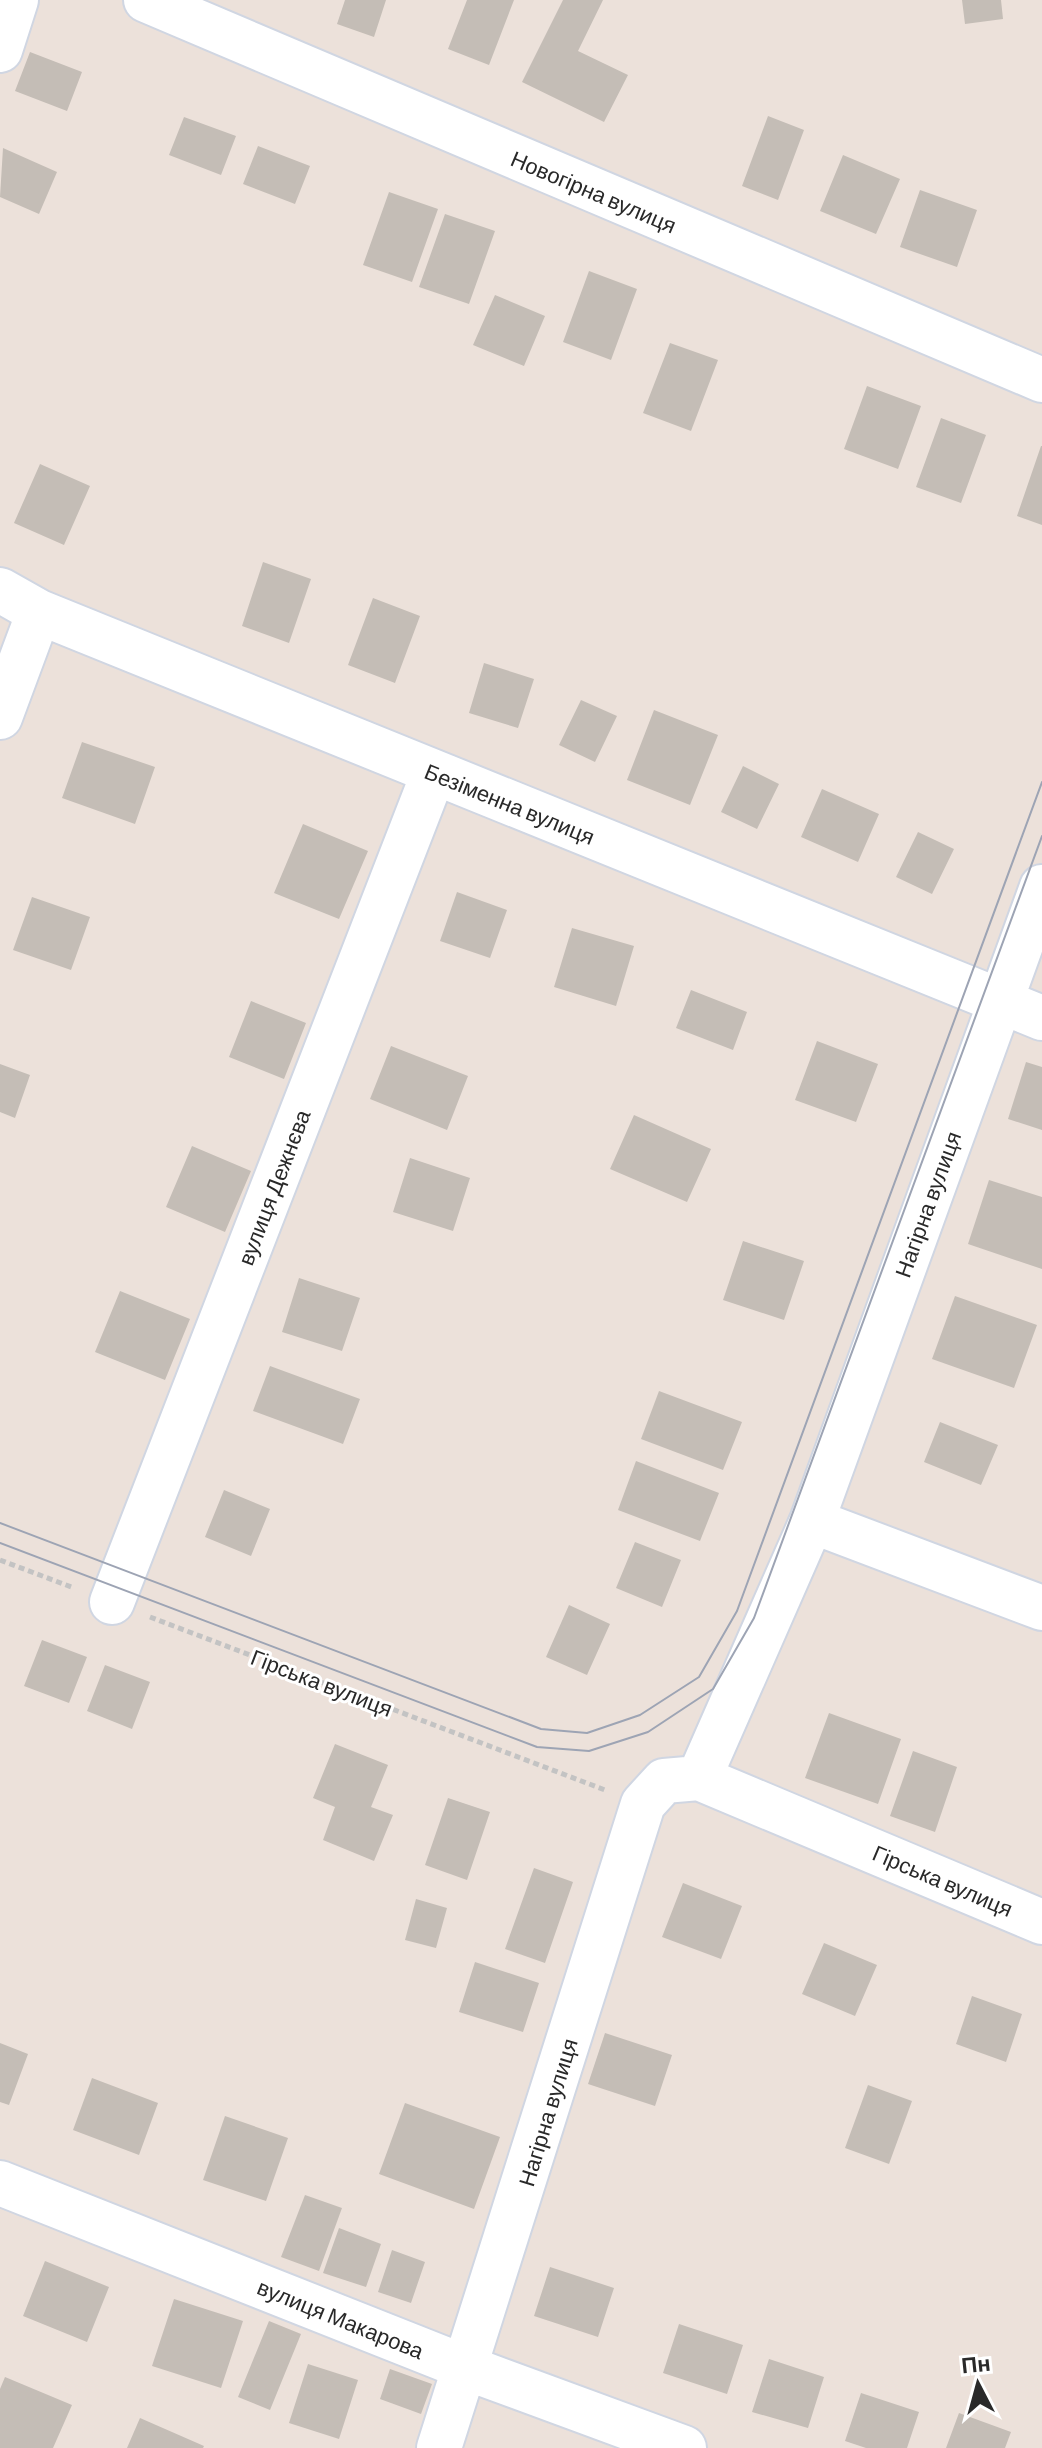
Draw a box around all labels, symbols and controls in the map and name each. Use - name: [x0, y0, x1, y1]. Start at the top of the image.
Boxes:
- street label: Новогірна вулиця: [507, 144, 681, 238]
- street label: Безіменна вулиця: [421, 757, 599, 850]
- street label: вулиця Дежнєва: [231, 1105, 316, 1269]
- street label: Нагірна вулиця: [889, 1127, 966, 1281]
- street label: Гірська вулиця: [247, 1643, 396, 1722]
- street label: Гірська вулиця: [869, 1839, 1017, 1922]
- street label: Нагірна вулиця: [512, 2035, 583, 2189]
- street label: вулиця Макарова: [254, 2273, 429, 2364]
- north arrow: [938, 2344, 1018, 2424]
- text: Пн: [960, 2349, 992, 2378]

